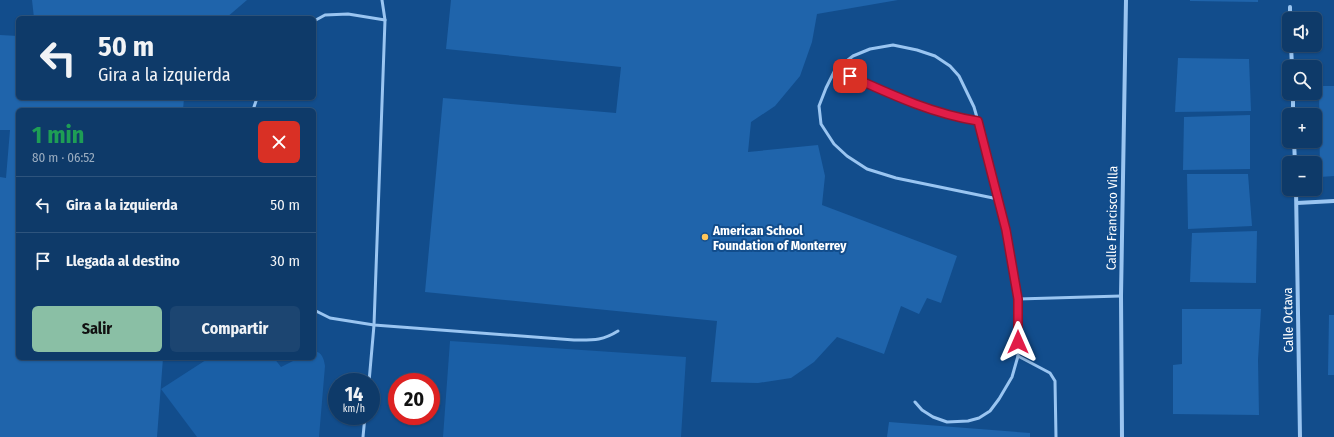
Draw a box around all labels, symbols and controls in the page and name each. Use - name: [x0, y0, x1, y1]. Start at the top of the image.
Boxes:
- map controls: [1282, 12, 1322, 196]
- button: sound: [1282, 12, 1322, 52]
- text: 50 m: [98, 30, 154, 63]
- icon: left: [32, 32, 84, 84]
- pin: [833, 59, 867, 93]
- button: search: [1282, 60, 1322, 100]
- text: Gira a la izquierda: [98, 64, 231, 86]
- icon: arrive: [839, 65, 861, 87]
- button: +: [1282, 108, 1322, 148]
- text: 1 min: [32, 121, 84, 149]
- button: close: [258, 121, 300, 163]
- text: 80 m · 06:52: [32, 150, 95, 165]
- button: −: [1282, 156, 1322, 196]
- street label: Calle Francisco Villa: [1104, 166, 1120, 270]
- icon: left: [32, 194, 54, 216]
- text: Gira a la izquierda: [66, 196, 178, 214]
- text: 50 m: [270, 196, 300, 214]
- place label: American School Foundation of Monterrey: [712, 223, 847, 253]
- marker: American School Foundation of Monterrey: [700, 232, 710, 242]
- icon: arrive: [32, 250, 54, 272]
- text: Llegada al destino: [66, 252, 180, 270]
- text: 30 m: [270, 252, 300, 270]
- street label: Calle Octava: [1280, 287, 1296, 353]
- button: Salir: [32, 306, 162, 352]
- button: Compartir: [170, 306, 300, 352]
- position arrow: [997, 321, 1039, 363]
- speed limit sign: 20: [388, 373, 440, 425]
- text: 14: [345, 382, 363, 406]
- text: km/h: [343, 403, 365, 415]

